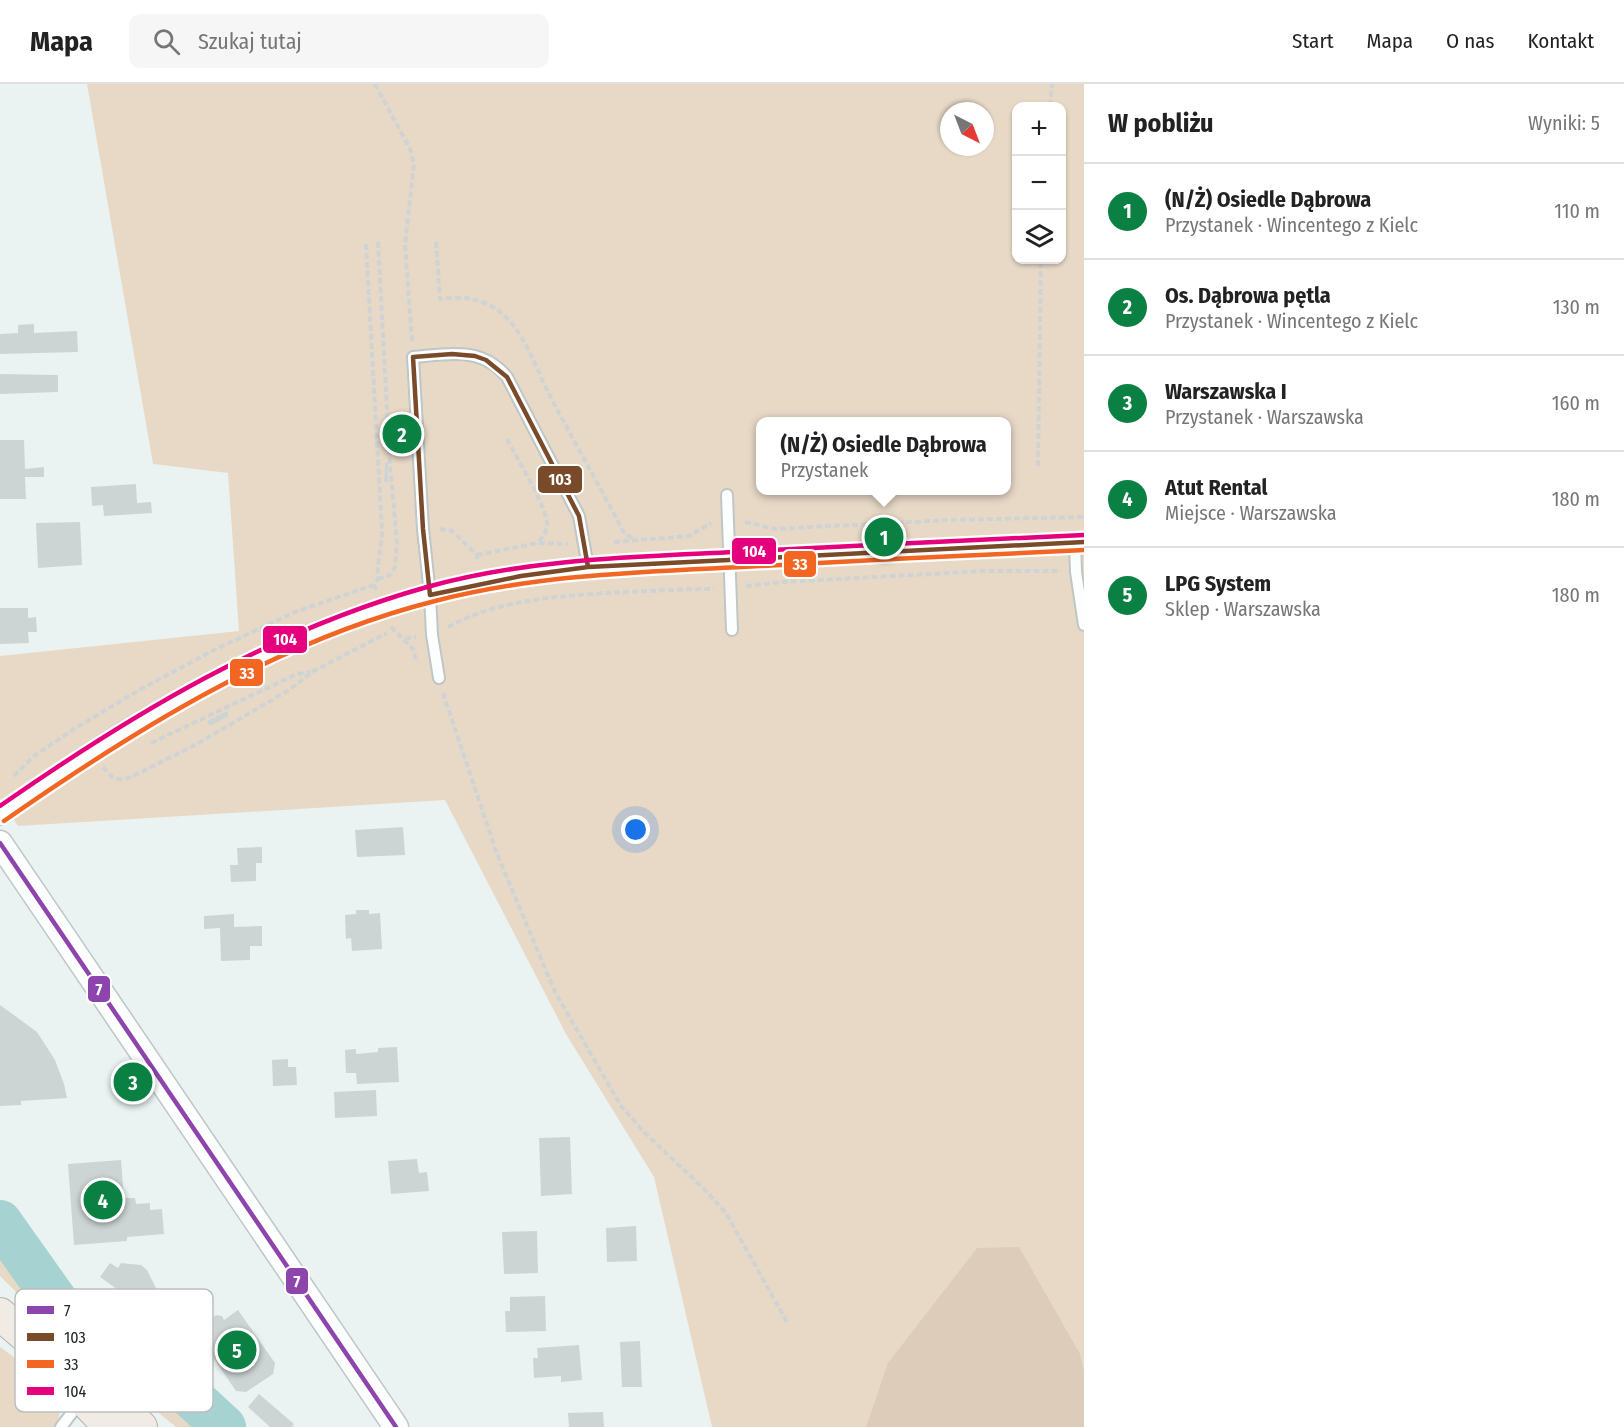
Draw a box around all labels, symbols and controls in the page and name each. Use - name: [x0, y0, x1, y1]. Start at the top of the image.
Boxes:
- search box: [129, 14, 549, 68]
- text: Mapa: [30, 25, 93, 58]
- icon: search: [150, 25, 183, 58]
- text: Szukaj tutaj: [198, 28, 302, 55]
- text: Start: [1292, 28, 1334, 54]
- text: Mapa: [1367, 28, 1413, 54]
- text: O nas: [1446, 28, 1494, 54]
- text: Kontakt: [1527, 28, 1594, 54]
- north arrow: [940, 102, 994, 156]
- map controls: [1012, 102, 1066, 264]
- button: +: [1012, 102, 1066, 156]
- text: W pobliżu: [1108, 108, 1214, 139]
- text: Wyniki: 5: [1528, 111, 1600, 135]
- button: −: [1012, 156, 1066, 210]
- text: (N/Ż) Osiedle Dąbrowa: [1165, 186, 1371, 213]
- text: 1: [1123, 199, 1132, 223]
- text: 110 m: [1554, 199, 1600, 223]
- button: layers: [1012, 210, 1066, 264]
- text: Przystanek · Wincentego z Kielc: [1165, 213, 1418, 237]
- text: Os. Dąbrowa pętla: [1165, 282, 1331, 309]
- text: 2: [1123, 295, 1132, 319]
- text: 130 m: [1553, 295, 1600, 319]
- text: Przystanek · Wincentego z Kielc: [1165, 309, 1418, 333]
- text: Warszawska I: [1165, 378, 1287, 405]
- text: 3: [1123, 391, 1132, 415]
- text: 160 m: [1552, 391, 1600, 415]
- text: Przystanek · Warszawska: [1165, 405, 1364, 429]
- pin: 2: [382, 412, 422, 456]
- popup: [756, 417, 1011, 495]
- text: (N/Ż) Osiedle Dąbrowa: [780, 431, 987, 458]
- text: Przystanek: [780, 458, 868, 482]
- line badge: 103: [537, 465, 583, 494]
- text: 103: [549, 470, 572, 489]
- text: Atut Rental: [1165, 474, 1267, 501]
- text: 4: [1122, 487, 1133, 511]
- text: 180 m: [1552, 487, 1600, 511]
- text: Miejsce · Warszawska: [1165, 501, 1337, 525]
- pin: 1: [864, 514, 904, 560]
- line badge: 104: [731, 537, 777, 565]
- text: 104: [742, 542, 766, 561]
- line badge: 33: [783, 550, 817, 578]
- text: 33: [791, 555, 808, 574]
- text: LPG System: [1165, 570, 1271, 597]
- text: 5: [1123, 583, 1132, 607]
- text: 180 m: [1552, 583, 1600, 607]
- text: Sklep · Warszawska: [1165, 597, 1321, 621]
- line badge: 104: [262, 625, 308, 654]
- text: 104: [273, 630, 297, 649]
- line badge: 33: [229, 658, 264, 687]
- text: 33: [238, 664, 255, 683]
- your location: [621, 815, 650, 844]
- line badge: 7: [87, 975, 111, 1003]
- text: 7: [96, 980, 103, 999]
- pin: 3: [114, 1060, 152, 1104]
- pin: 4: [84, 1178, 122, 1222]
- line badge: 7: [285, 1267, 309, 1295]
- text: 7: [294, 1272, 301, 1291]
- legend: [15, 1289, 213, 1412]
- text: 7: [64, 1301, 71, 1320]
- text: 103: [64, 1328, 86, 1347]
- pin: 5: [218, 1328, 256, 1372]
- text: 33: [64, 1355, 78, 1374]
- text: 104: [64, 1382, 87, 1401]

